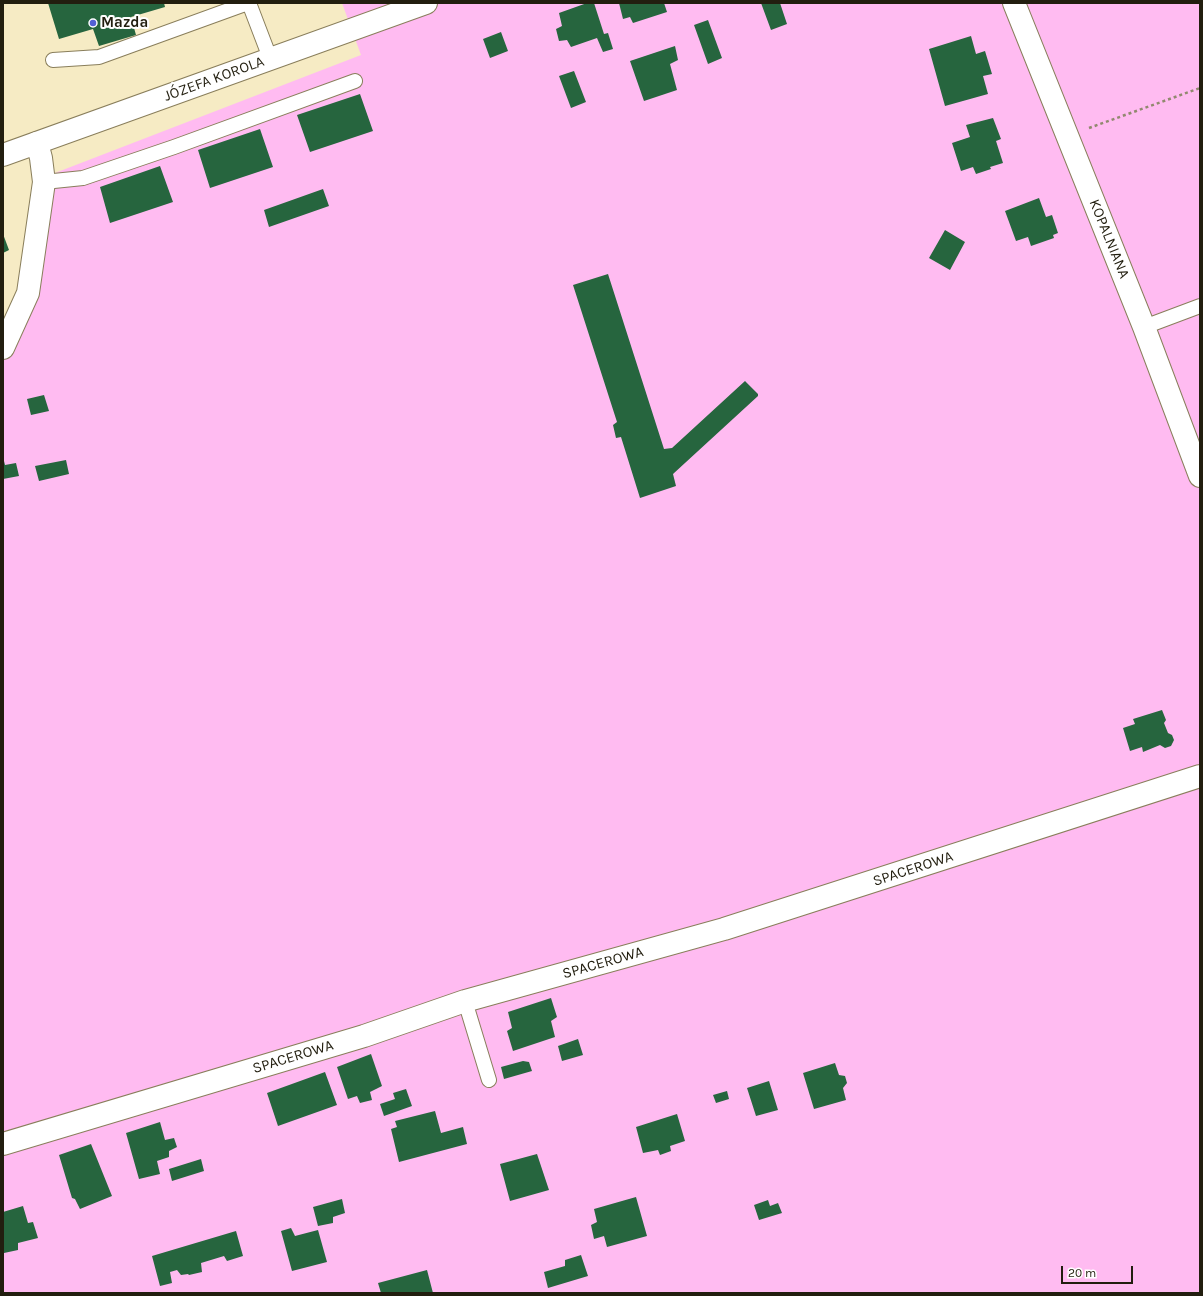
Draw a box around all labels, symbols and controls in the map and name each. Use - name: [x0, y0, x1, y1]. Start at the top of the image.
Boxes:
- place label: Mazda: [101, 14, 148, 32]
- marker: Mazda: [88, 18, 98, 28]
- street label: JÓZEFA KOROLA: [161, 52, 267, 106]
- street label: KOPALNIANA: [1085, 197, 1133, 281]
- street label: SPACEROWA: [871, 848, 955, 890]
- street label: SPACEROWA: [560, 943, 646, 983]
- street label: SPACEROWA: [250, 1036, 336, 1078]
- scale bar: [1063, 1258, 1135, 1284]
- text: 20 m: [1068, 1266, 1096, 1280]

